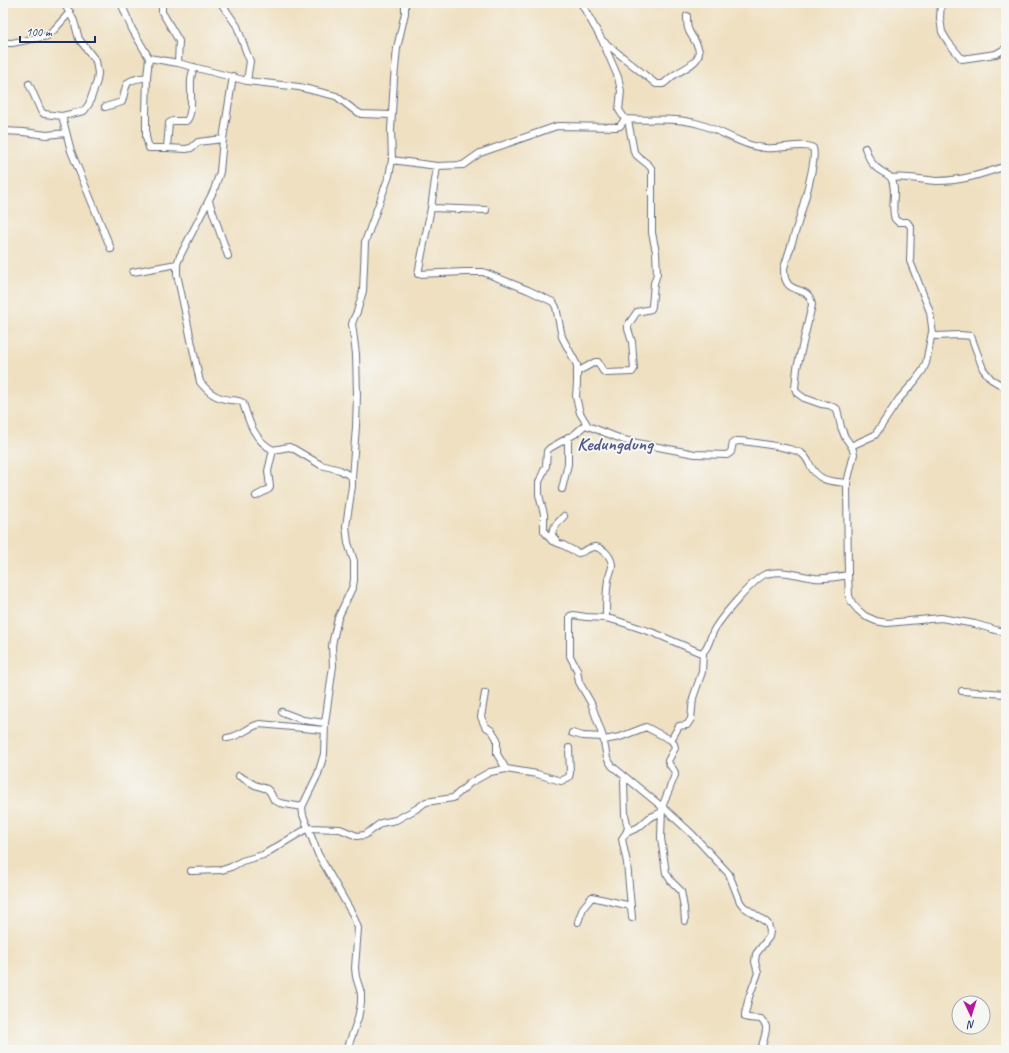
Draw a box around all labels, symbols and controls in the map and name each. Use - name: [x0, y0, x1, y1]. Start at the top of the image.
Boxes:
- scale bar: [20, 18, 95, 44]
- text: 100 m: [26, 24, 53, 40]
- district label: Kedungdung: [577, 432, 655, 456]
- north arrow: [951, 995, 991, 1035]
- text: N: [966, 1018, 976, 1032]

